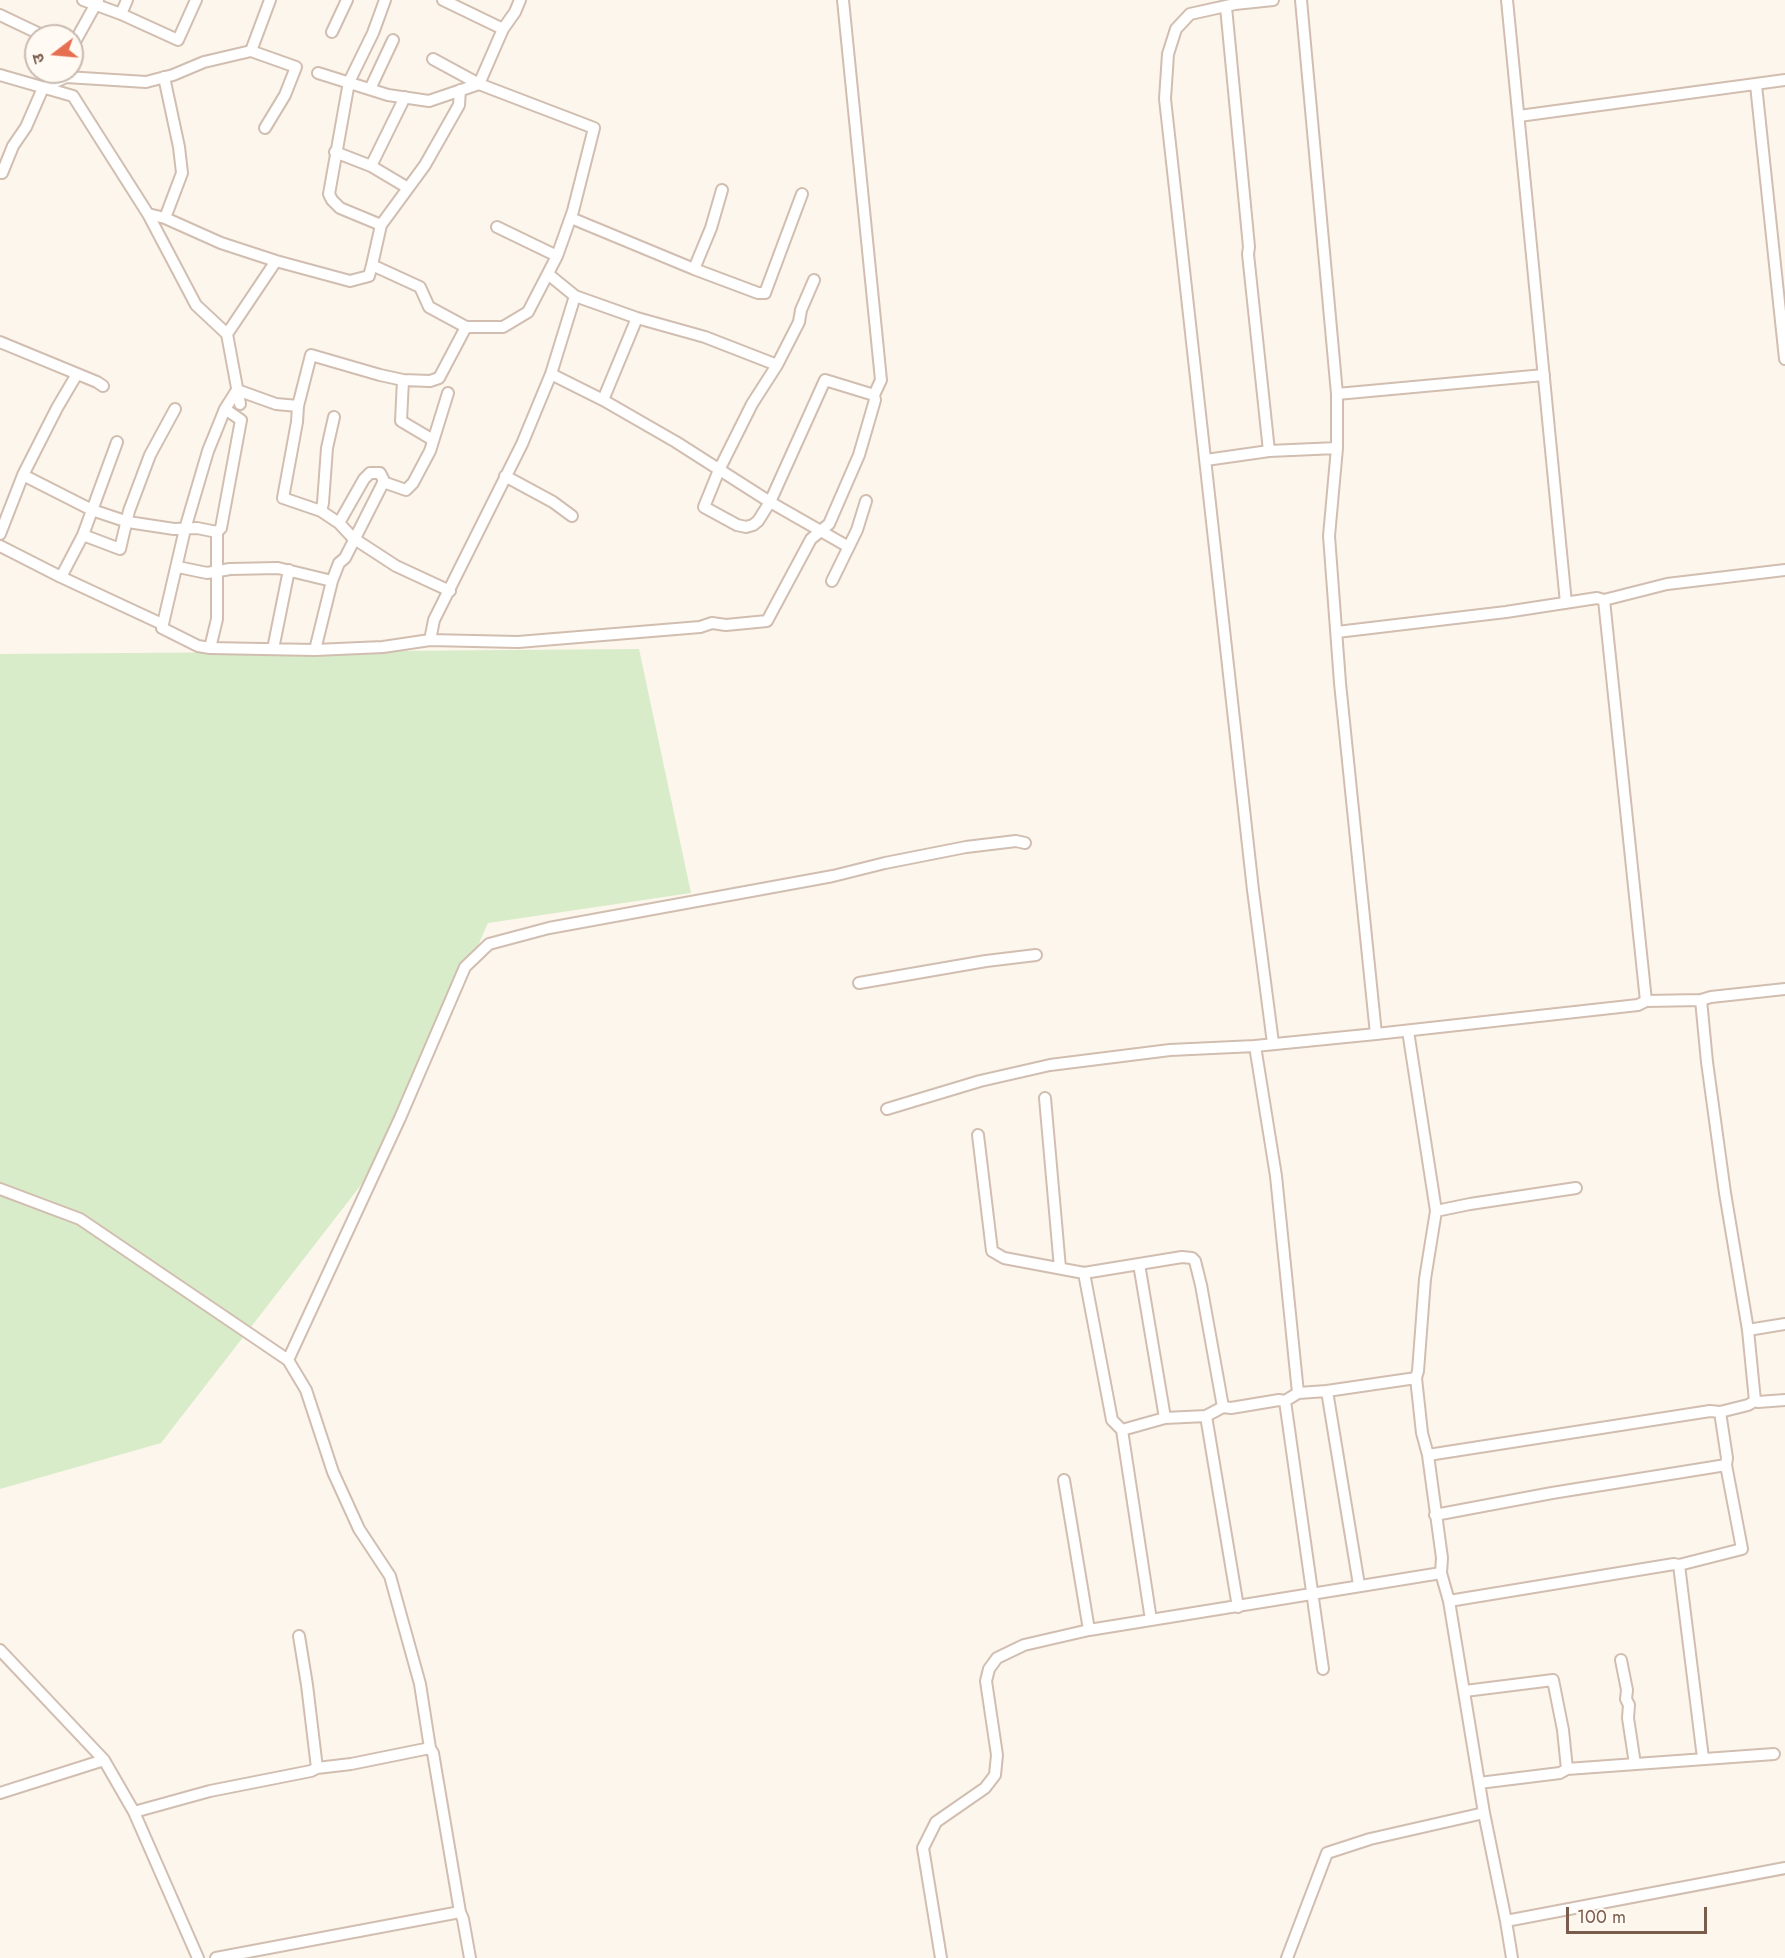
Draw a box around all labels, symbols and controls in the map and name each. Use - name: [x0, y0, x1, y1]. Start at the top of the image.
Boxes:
- north arrow: [24, 24, 84, 84]
- text: उ: [26, 51, 50, 66]
- scale bar: [1569, 1895, 1710, 1933]
- text: 100 m: [1577, 1904, 1626, 1930]

